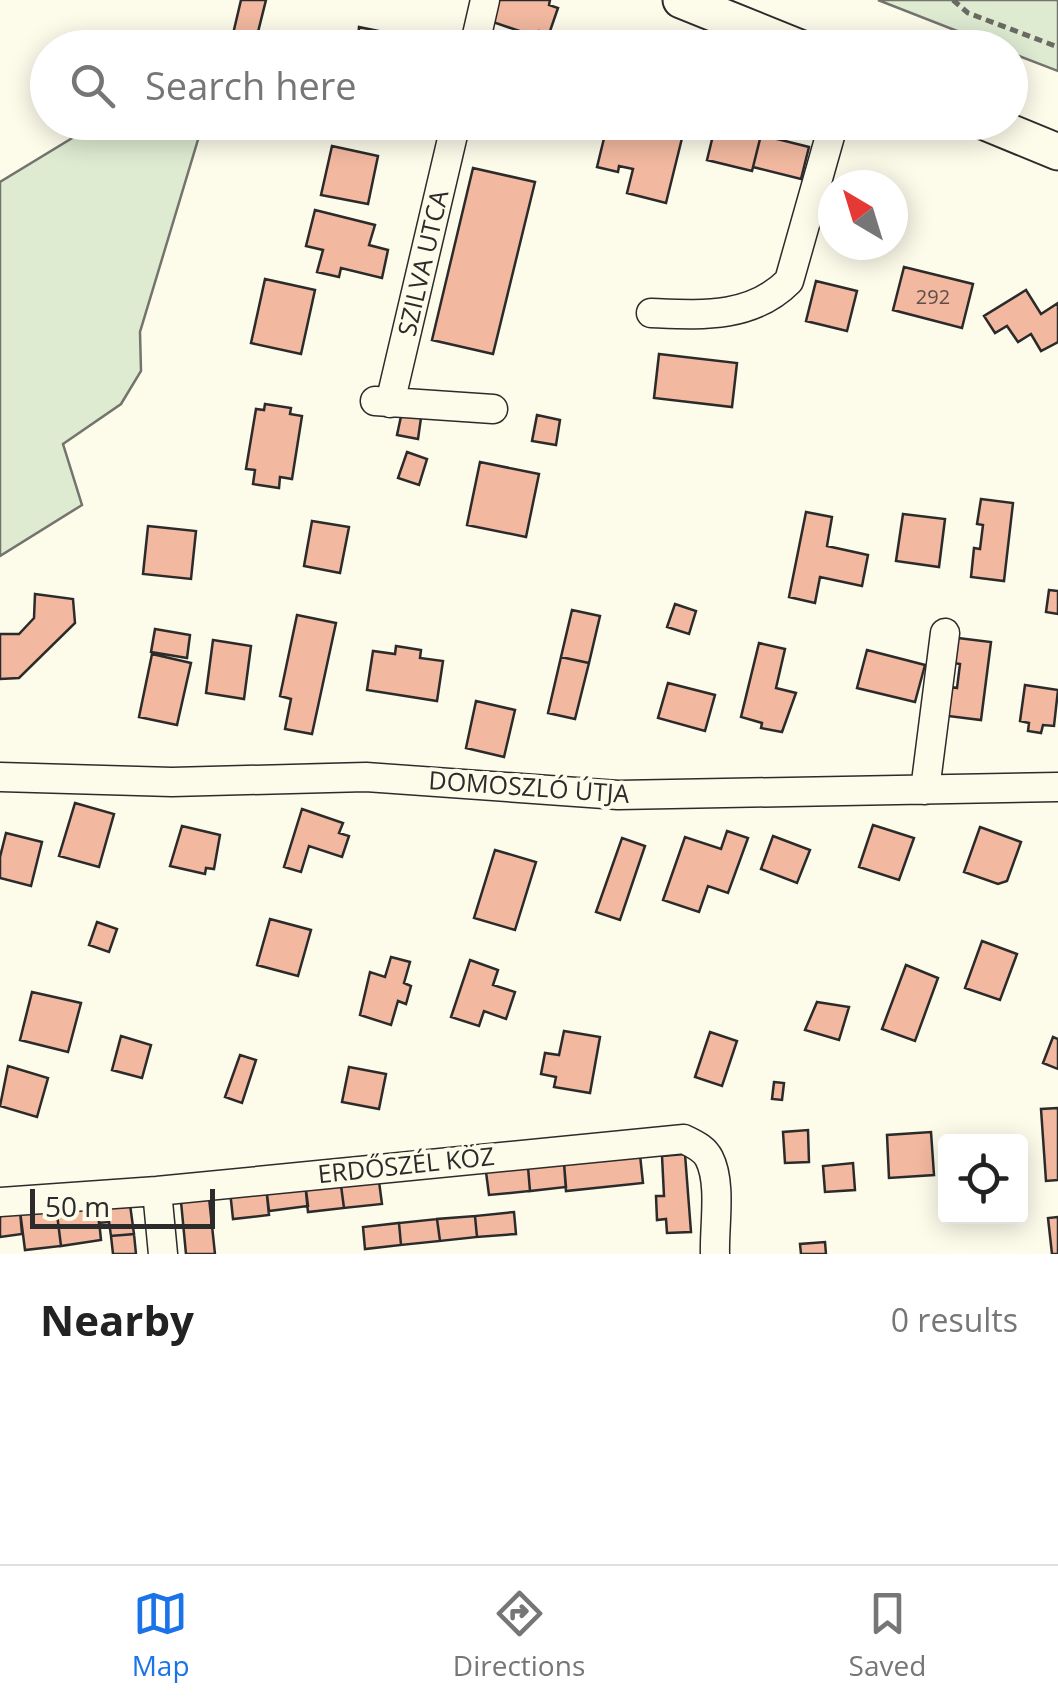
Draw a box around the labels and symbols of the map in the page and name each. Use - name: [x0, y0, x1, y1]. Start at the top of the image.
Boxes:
- north arrow: [818, 170, 908, 260]
- street label: SZILVA UTCA: [389, 186, 455, 339]
- house number: 292: [916, 283, 950, 310]
- street label: DOMOSZLÓ ÚTJA: [428, 762, 631, 810]
- street label: ERDŐSZÉL KÖZ: [316, 1138, 496, 1190]
- scale bar: [30, 1184, 215, 1228]

